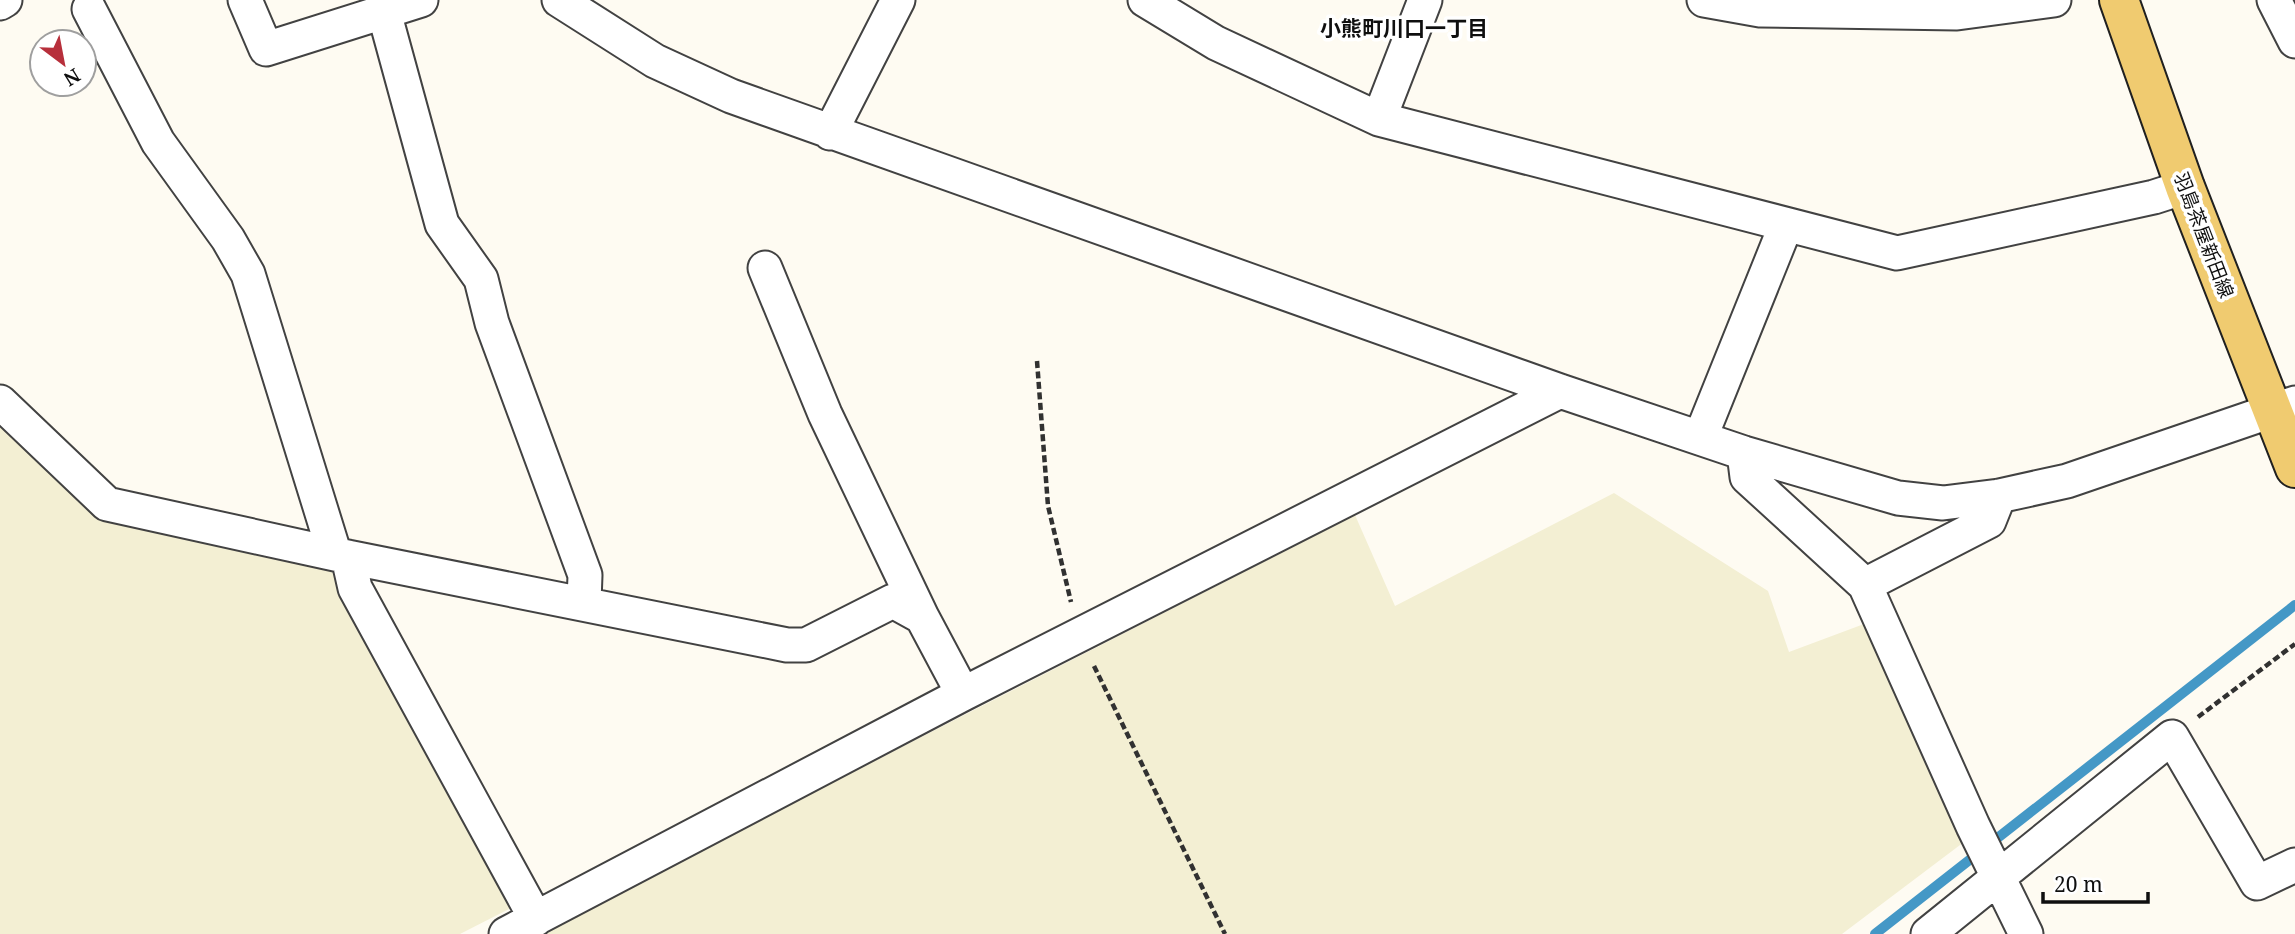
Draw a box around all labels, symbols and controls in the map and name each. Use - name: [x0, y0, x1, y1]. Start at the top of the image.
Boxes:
- district label: 小熊町川口一丁目: [1320, 14, 1488, 42]
- north arrow: [28, 28, 98, 98]
- text: N: [59, 62, 85, 92]
- street label: 羽島茶屋新田線: [2168, 168, 2240, 302]
- scale bar: [2043, 860, 2148, 904]
- text: 20 m: [2054, 870, 2103, 898]

